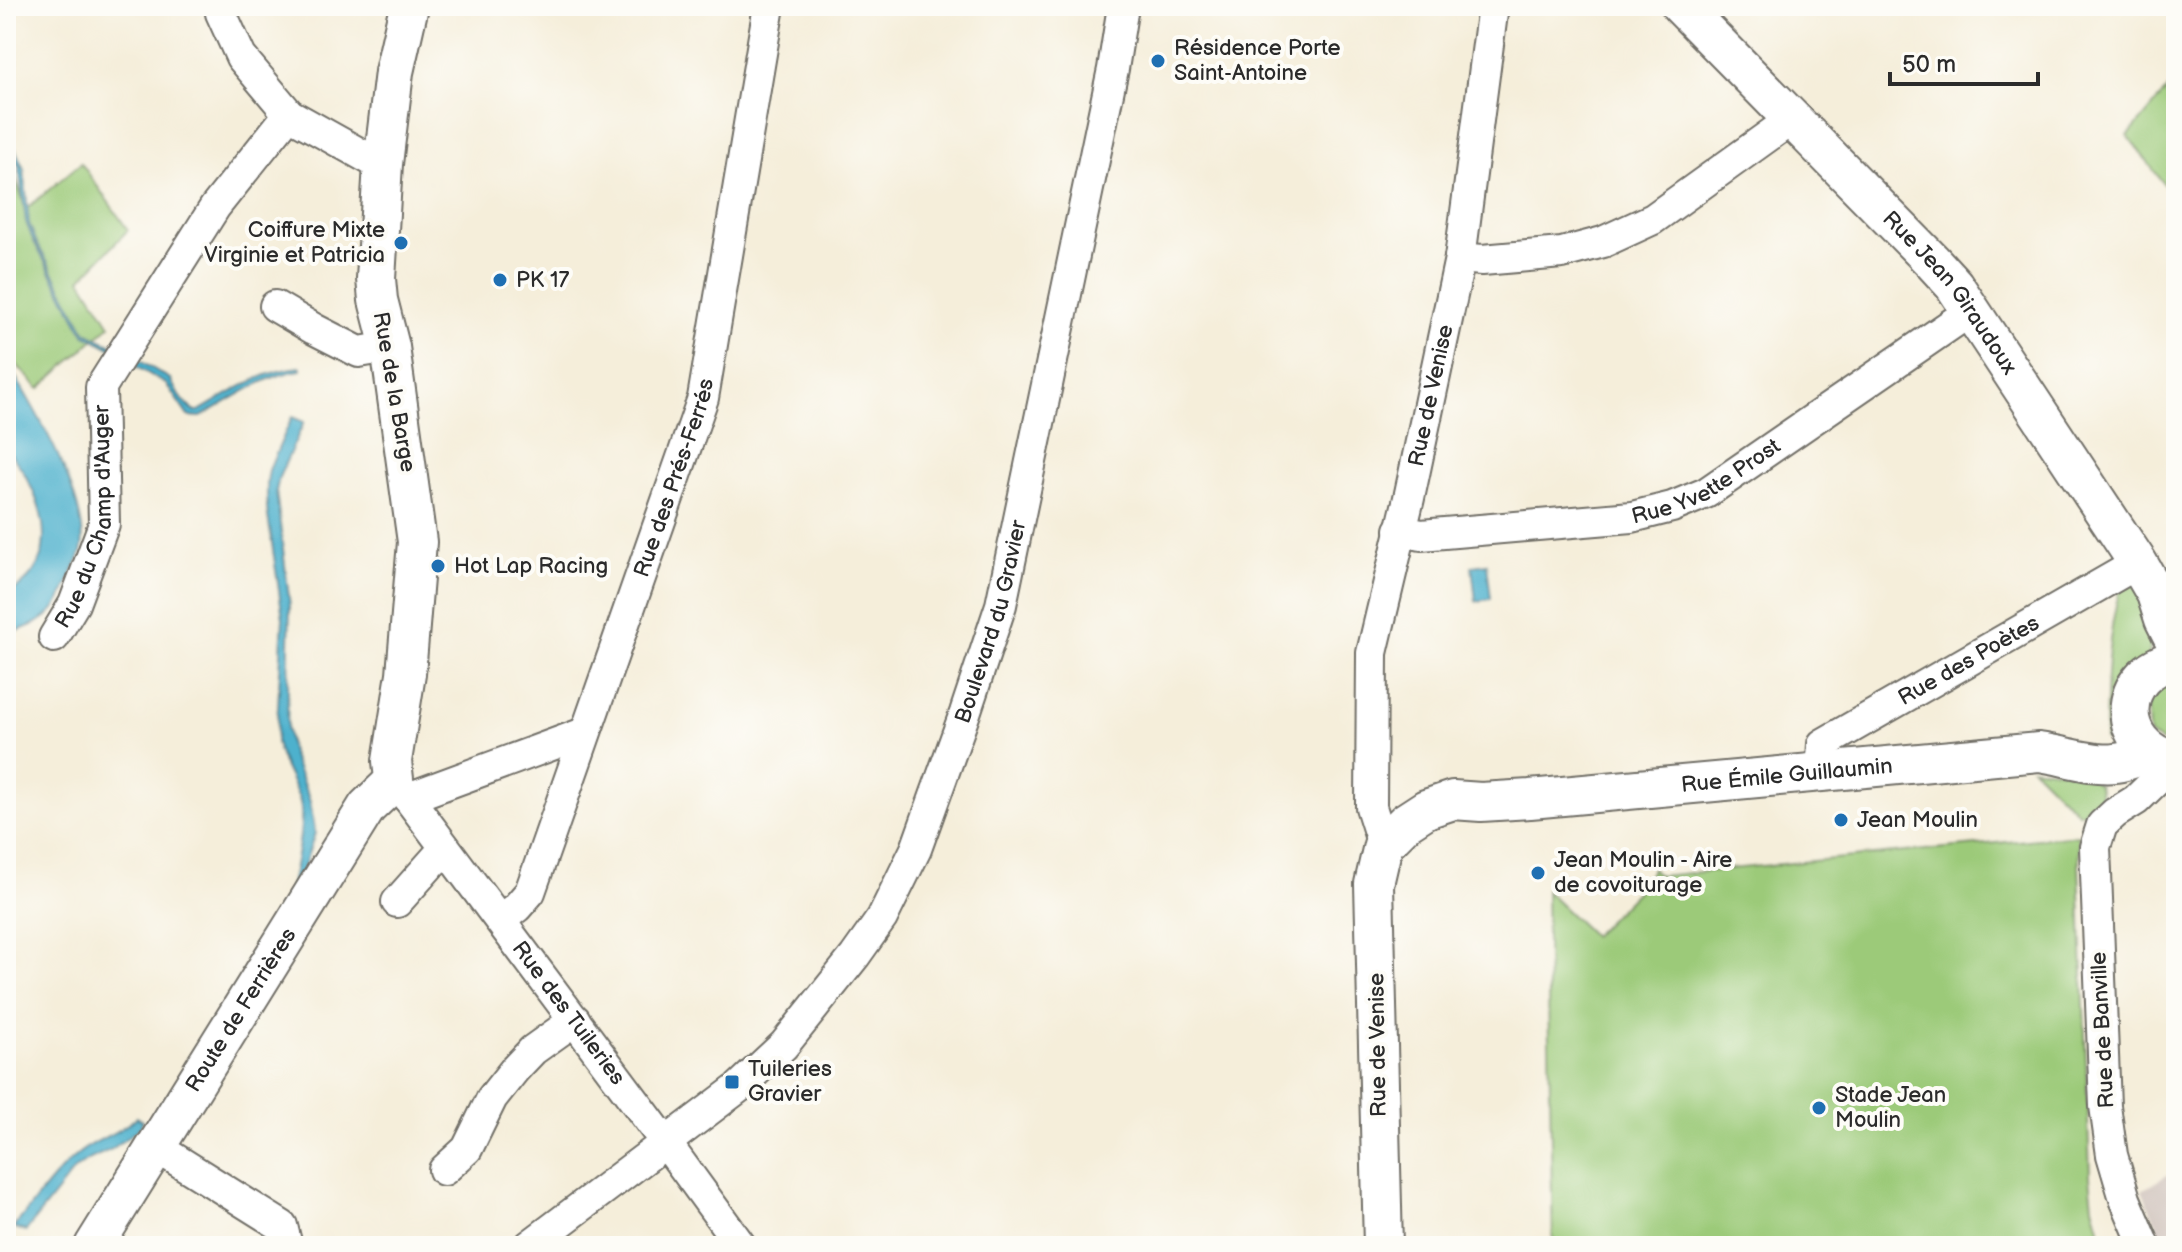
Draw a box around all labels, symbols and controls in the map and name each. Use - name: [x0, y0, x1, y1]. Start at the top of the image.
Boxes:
- place label: Résidence Porte Saint-Antoine: [1174, 35, 1340, 87]
- scale bar: [1890, 36, 2038, 86]
- text: 50 m: [1902, 50, 1956, 79]
- marker: Résidence Porte Saint-Antoine: [1149, 52, 1167, 70]
- street label: Rue Jean Giraudoux: [1877, 205, 2023, 380]
- place label: Coiffure Mixte Virginie et Patricia: [204, 217, 385, 269]
- marker: Coiffure Mixte Virginie et Patricia: [392, 234, 410, 252]
- place label: PK 17: [516, 267, 569, 294]
- marker: PK 17: [491, 271, 509, 289]
- street label: Rue de la Barge: [367, 310, 421, 474]
- street label: Rue de Venise: [1403, 322, 1459, 469]
- street label: Rue des Prés-Ferrés: [628, 377, 720, 581]
- street label: Rue du Champ d'Auger: [49, 404, 118, 633]
- street label: Rue Yvette Prost: [1629, 432, 1786, 530]
- street label: Boulevard du Gravier: [949, 517, 1032, 727]
- place label: Hot Lap Racing: [454, 553, 608, 580]
- marker: Hot Lap Racing: [429, 557, 447, 575]
- street label: Rue des Poètes: [1893, 609, 2044, 711]
- street label: Rue Émile Guillaumin: [1680, 752, 1894, 798]
- place label: Jean Moulin: [1857, 807, 1978, 834]
- marker: Jean Moulin: [1832, 811, 1850, 829]
- place label: Jean Moulin - Aire de covoiturage: [1554, 847, 1732, 899]
- marker: Jean Moulin - Aire de covoiturage: [1529, 864, 1547, 882]
- street label: Route de Ferrières: [180, 923, 302, 1097]
- street label: Rue des Tuileries: [506, 936, 631, 1090]
- street label: Rue de Banville: [2085, 951, 2121, 1109]
- street label: Rue de Venise: [1363, 973, 1393, 1117]
- place label: Tuileries Gravier: [748, 1056, 832, 1108]
- marker: Tuileries Gravier: [723, 1073, 741, 1091]
- place label: Stade Jean Moulin: [1835, 1082, 1946, 1134]
- marker: Stade Jean Moulin: [1810, 1099, 1828, 1117]

